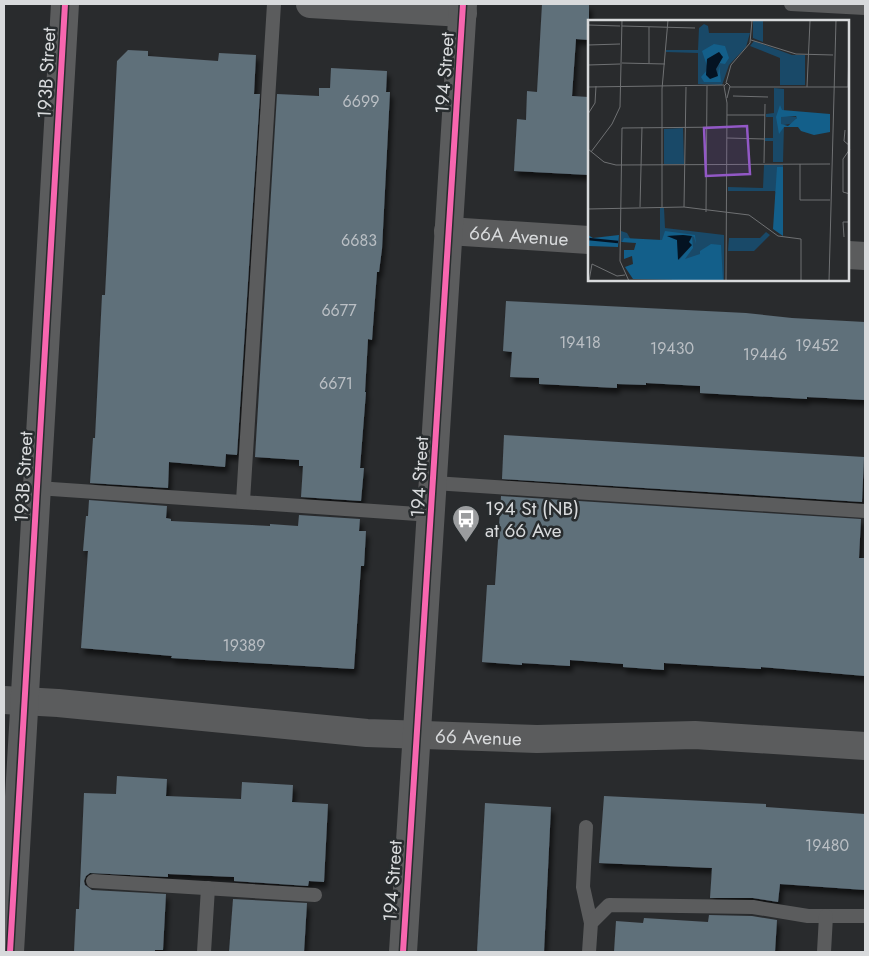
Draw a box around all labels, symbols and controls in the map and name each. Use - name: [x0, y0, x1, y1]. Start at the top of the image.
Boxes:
- inset map: [588, 20, 849, 281]
- street label: 193B Street: [31, 26, 62, 119]
- street label: 194 Street: [428, 31, 461, 115]
- house number: 6699: [343, 90, 379, 113]
- street label: 66A Avenue: [468, 219, 569, 253]
- house number: 6683: [341, 229, 377, 252]
- house number: 6677: [321, 299, 357, 322]
- house number: 19418: [559, 331, 601, 354]
- house number: 19452: [795, 334, 839, 357]
- house number: 19430: [650, 337, 694, 360]
- house number: 19446: [743, 343, 787, 366]
- house number: 6671: [319, 372, 353, 395]
- street label: 193B Street: [8, 430, 39, 523]
- street label: 194 Street: [404, 435, 435, 518]
- place label: 194 St (NB) at 66 Ave: [485, 495, 579, 544]
- bus stop icon: 194 St (NB) at 66 Ave: [451, 504, 481, 543]
- house number: 19389: [222, 634, 266, 657]
- street label: 66 Avenue: [435, 722, 522, 752]
- house number: 19480: [805, 834, 849, 857]
- street label: 194 Street: [376, 839, 409, 923]

